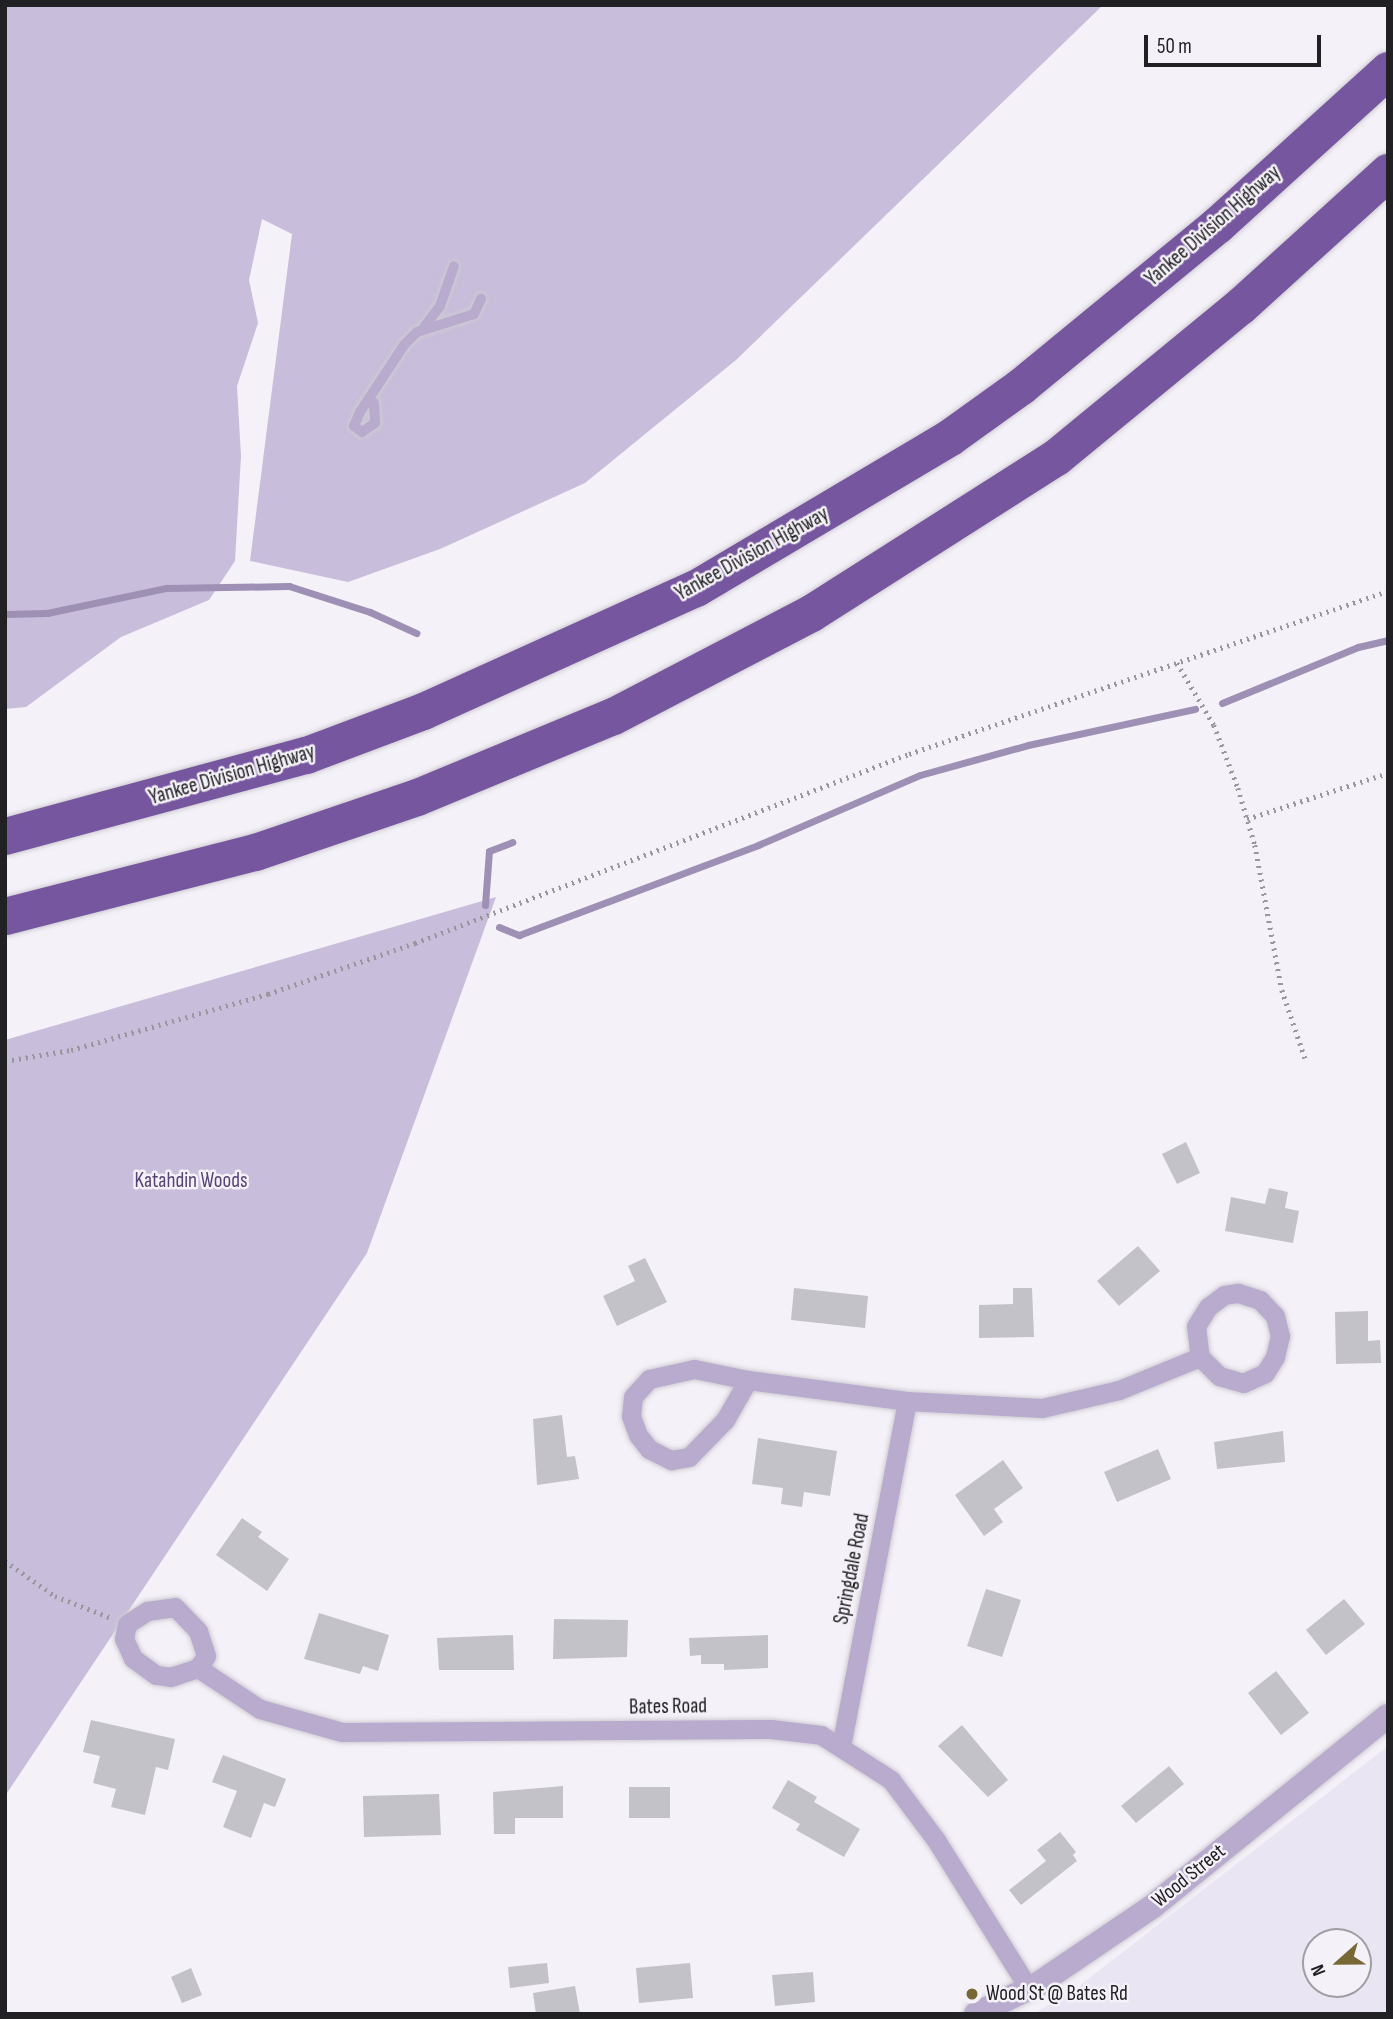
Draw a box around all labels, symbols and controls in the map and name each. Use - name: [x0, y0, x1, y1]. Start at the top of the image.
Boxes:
- scale bar: [1148, 21, 1325, 65]
- text: 50 m: [1157, 34, 1192, 59]
- street label: Yankee Division Highway: [1140, 160, 1286, 292]
- street label: Yankee Division Highway: [671, 502, 833, 606]
- street label: Yankee Division Highway: [146, 739, 318, 811]
- park label: Katahdin Woods: [135, 1168, 247, 1194]
- street label: Springdale Road: [829, 1511, 875, 1627]
- street label: Bates Road: [629, 1694, 707, 1720]
- street label: Wood Street: [1147, 1839, 1231, 1913]
- north arrow: [1302, 1928, 1372, 1998]
- text: N: [1306, 1961, 1331, 1979]
- place label: Wood St @ Bates Rd: [986, 1981, 1128, 2007]
- marker: Wood St @ Bates Rd: [964, 1986, 980, 2002]

